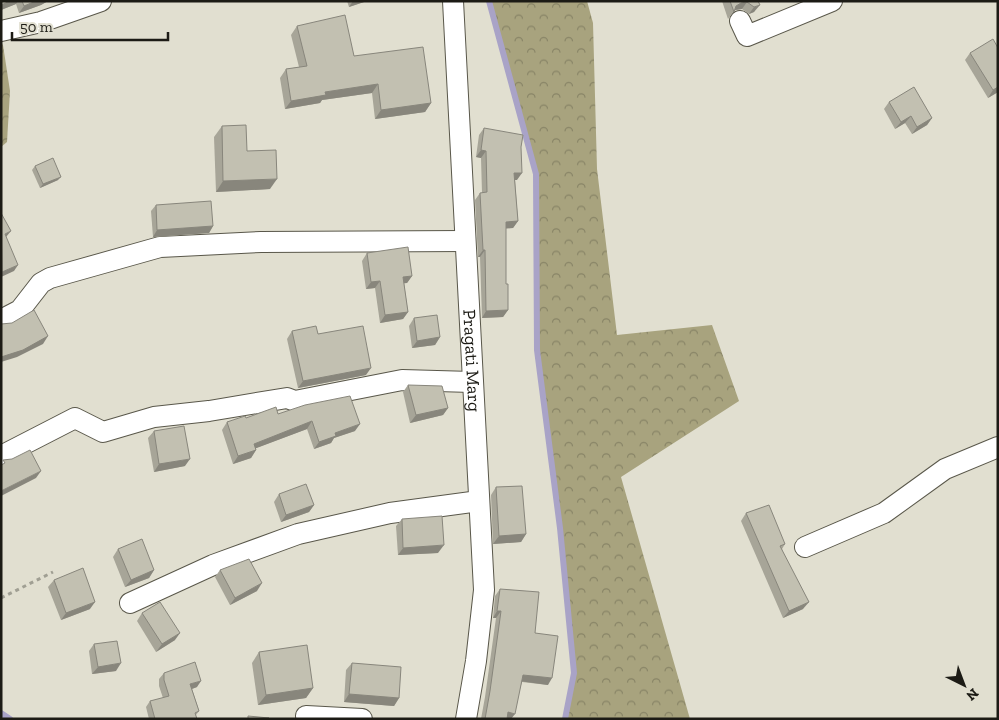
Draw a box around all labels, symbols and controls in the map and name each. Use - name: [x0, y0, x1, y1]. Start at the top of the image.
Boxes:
- scale bar: [12, 10, 169, 42]
- text: 50 m: [20, 18, 53, 36]
- street label: Pragati Marg: [458, 309, 486, 413]
- north arrow: [939, 660, 989, 710]
- text: N: [962, 684, 982, 704]

